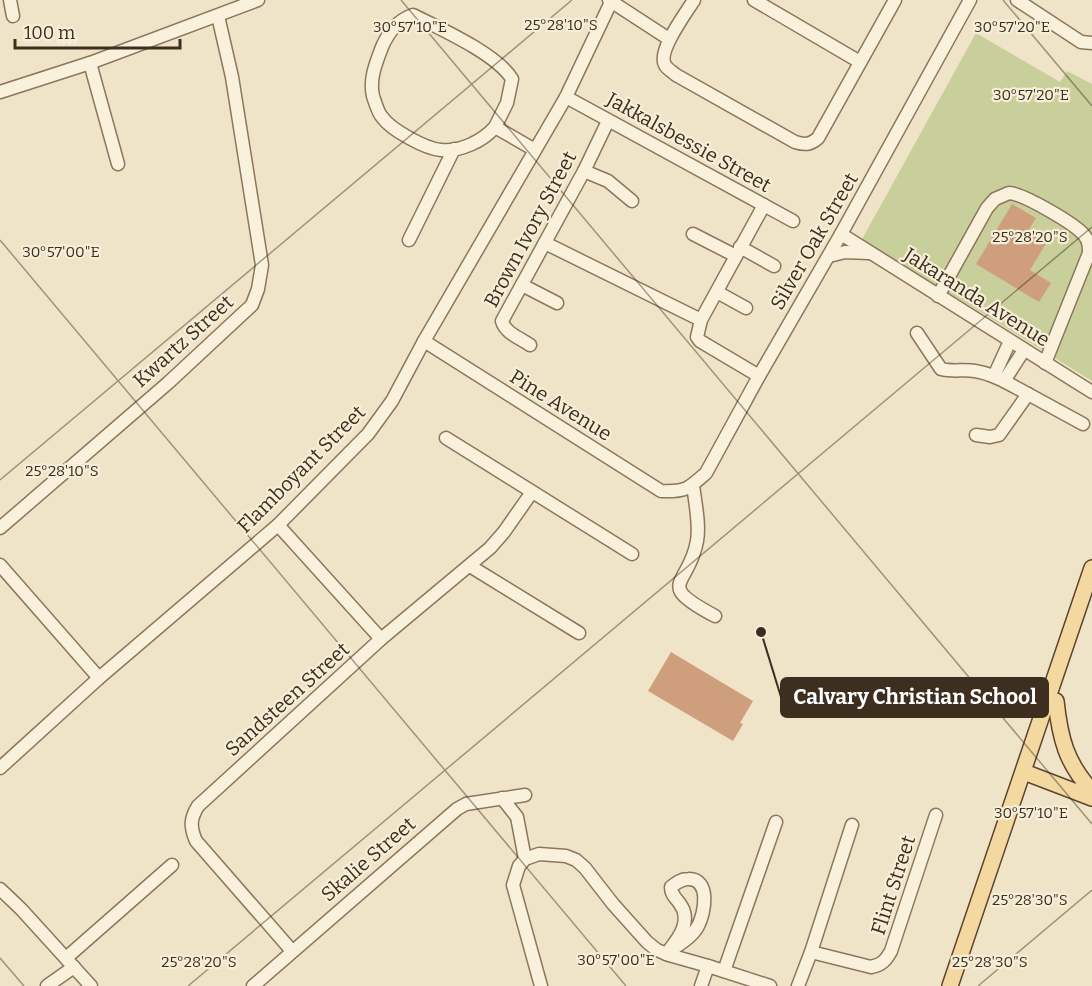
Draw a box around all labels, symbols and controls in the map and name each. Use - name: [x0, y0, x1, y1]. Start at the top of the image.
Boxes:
- scale bar: [15, 12, 180, 50]
- text: 25°28'10"S: [524, 16, 598, 34]
- text: 30°57'10"E: [373, 18, 447, 36]
- text: 30°57'20"E: [974, 18, 1050, 36]
- text: 100 m: [24, 22, 75, 44]
- street label: Jakkalsbessie Street: [602, 86, 775, 197]
- text: 30°57'20"E: [993, 86, 1069, 104]
- street label: Brown Ivory Street: [479, 147, 581, 311]
- street label: Silver Oak Street: [765, 168, 863, 314]
- text: 25°28'20"S: [992, 228, 1068, 246]
- street label: Jakaranda Avenue: [899, 242, 1054, 352]
- text: 30°57'00"E: [22, 243, 100, 261]
- street label: Kwartz Street: [128, 290, 238, 392]
- street label: Pine Avenue: [506, 364, 616, 446]
- street label: Flamboyant Street: [232, 400, 370, 538]
- text: 25°28'10"S: [25, 462, 99, 480]
- street label: Sandsteen Street: [220, 637, 354, 761]
- callout: Calvary Christian School: [781, 678, 1048, 717]
- text: Calvary Christian School: [793, 684, 1037, 710]
- text: 30°57'10"E: [994, 804, 1068, 822]
- street label: Skalie Street: [316, 812, 420, 906]
- street label: Flint Street: [866, 832, 920, 938]
- text: 25°28'30"S: [992, 891, 1068, 909]
- text: 30°57'00"E: [577, 951, 655, 969]
- text: 25°28'20"S: [161, 953, 237, 971]
- text: 25°28'30"S: [952, 953, 1028, 971]

